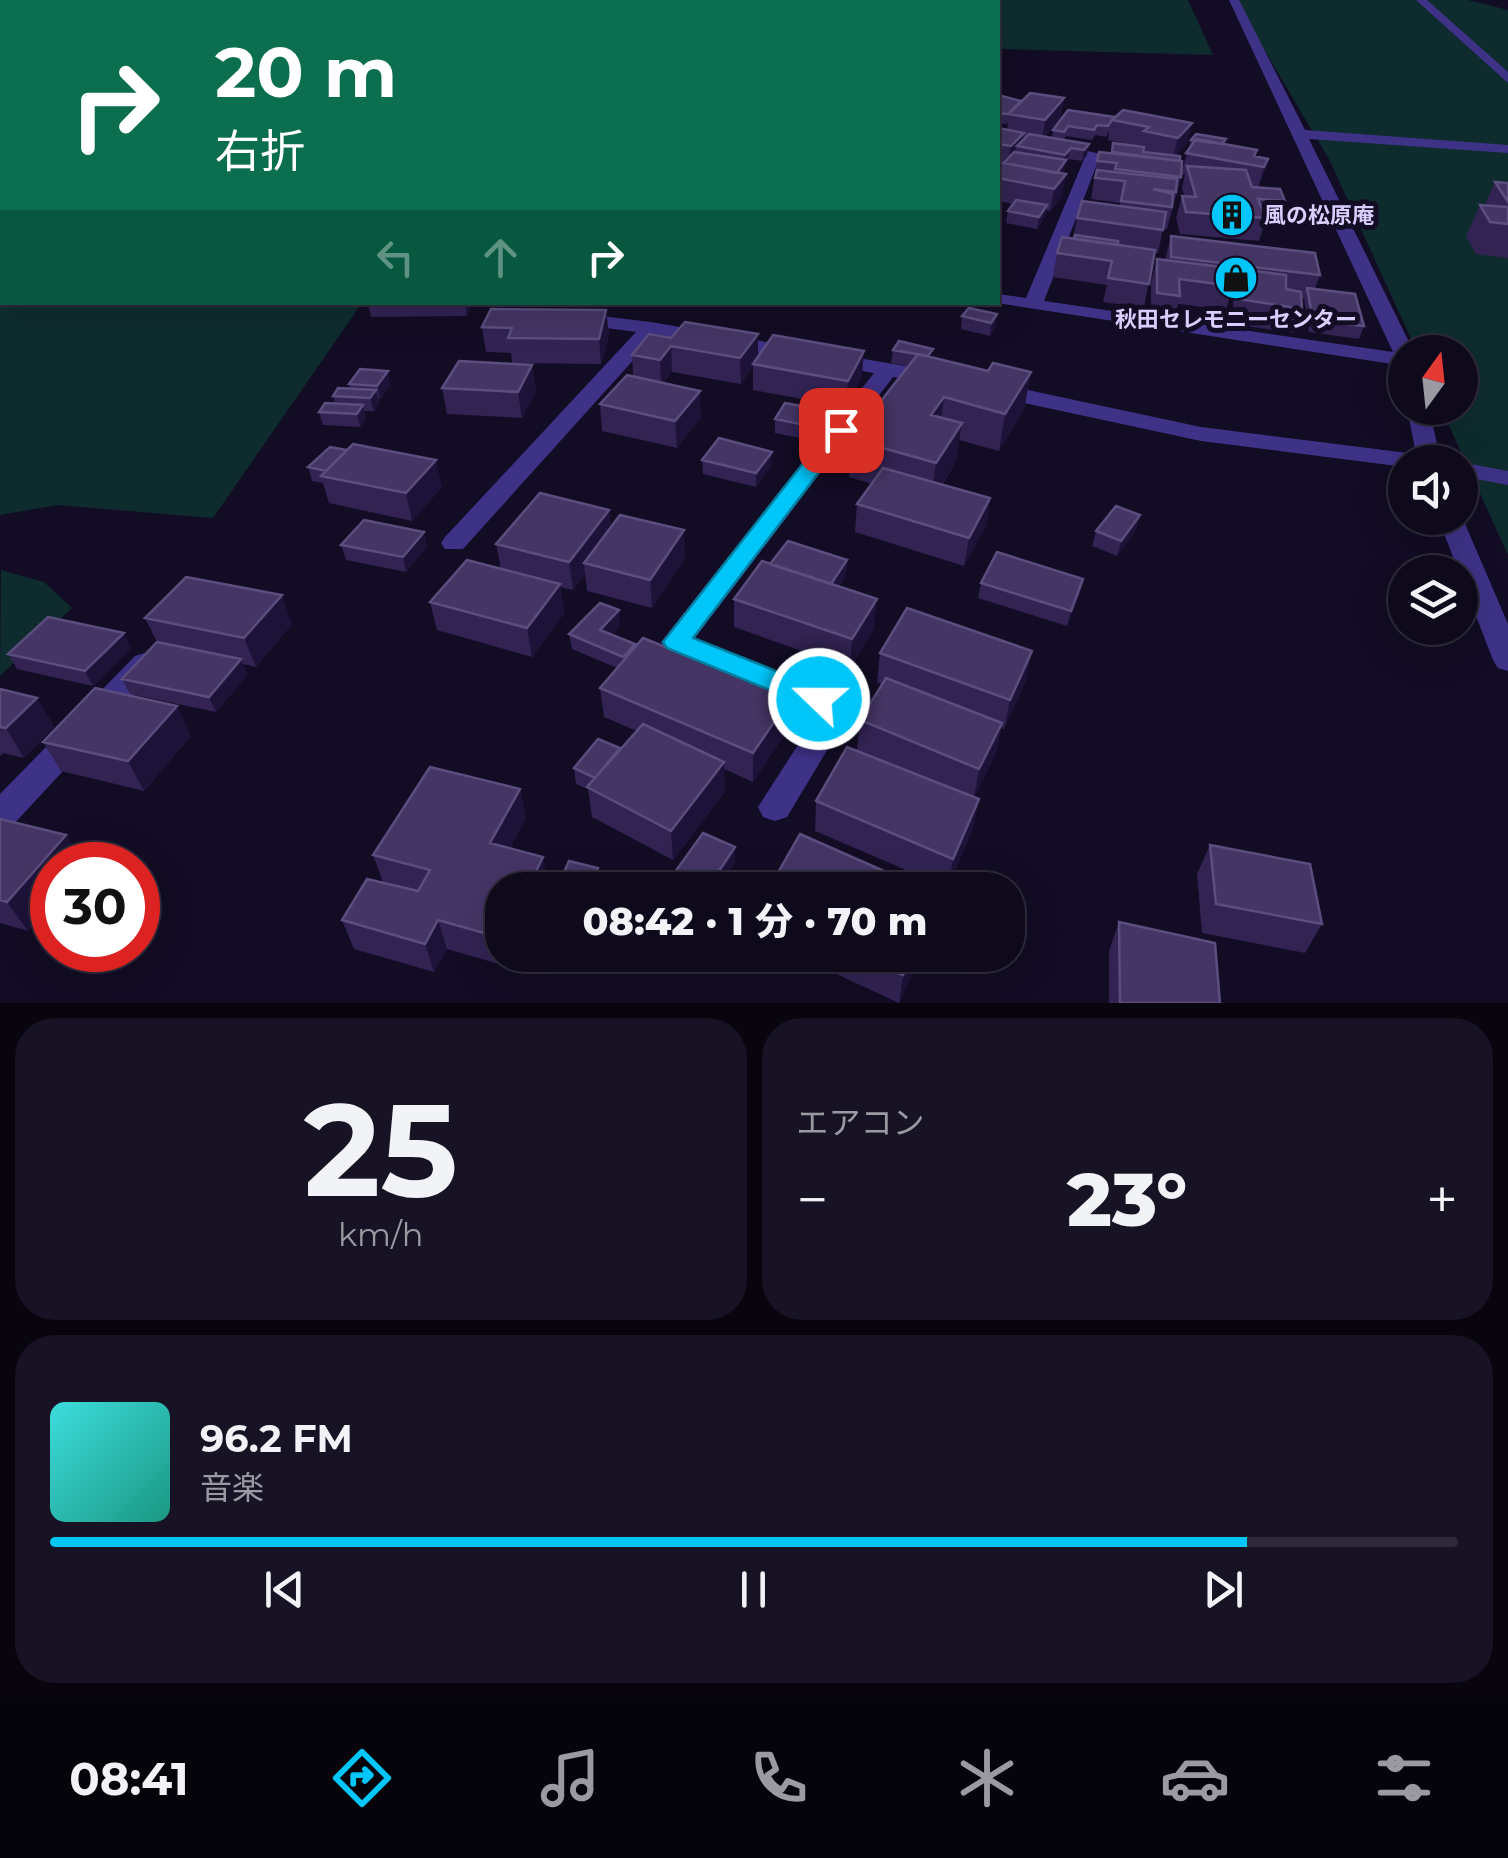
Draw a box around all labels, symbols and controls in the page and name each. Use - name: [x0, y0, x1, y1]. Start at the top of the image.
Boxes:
- text: 20 m: [215, 29, 397, 115]
- icon: right: [50, 40, 180, 170]
- text: 右折: [215, 123, 305, 178]
- building icon: 風の松原庵: [1209, 192, 1255, 238]
- place label: 風の松原庵: [1264, 202, 1374, 229]
- icon: left: [368, 230, 423, 285]
- icon: ahead: [473, 230, 528, 285]
- icon: right: [578, 230, 633, 285]
- shop icon: 秋田セレモニーセンター: [1213, 255, 1259, 301]
- place label: 秋田セレモニーセンター: [1115, 306, 1357, 333]
- north arrow: [1388, 335, 1478, 425]
- map controls: [1388, 335, 1478, 645]
- pin: [799, 388, 884, 473]
- icon: arrive: [814, 403, 869, 458]
- button: sound: [1388, 445, 1478, 535]
- button: layers: [1388, 555, 1478, 645]
- position arrow: [767, 647, 871, 751]
- speed limit sign: 30: [30, 842, 160, 972]
- text: 08:42 · 1 分 · 70 m: [583, 898, 927, 945]
- text: 25: [304, 1070, 458, 1229]
- text: エアコン: [797, 1103, 925, 1142]
- text: 23°: [1067, 1153, 1187, 1245]
- text: −: [797, 1166, 828, 1233]
- text: +: [1426, 1166, 1458, 1233]
- text: km/h: [338, 1215, 423, 1254]
- text: 96.2 FM: [200, 1415, 353, 1462]
- text: 音楽: [200, 1468, 264, 1507]
- icon: previous: [257, 1562, 312, 1617]
- icon: pause: [726, 1562, 781, 1617]
- icon: next: [1196, 1562, 1251, 1617]
- icon: directions: [327, 1743, 397, 1813]
- icon: music: [535, 1743, 605, 1813]
- icon: phone: [744, 1743, 814, 1813]
- icon: climate: [952, 1743, 1022, 1813]
- icon: car: [1160, 1743, 1230, 1813]
- icon: filters: [1369, 1743, 1439, 1813]
- text: 08:41: [69, 1751, 189, 1806]

